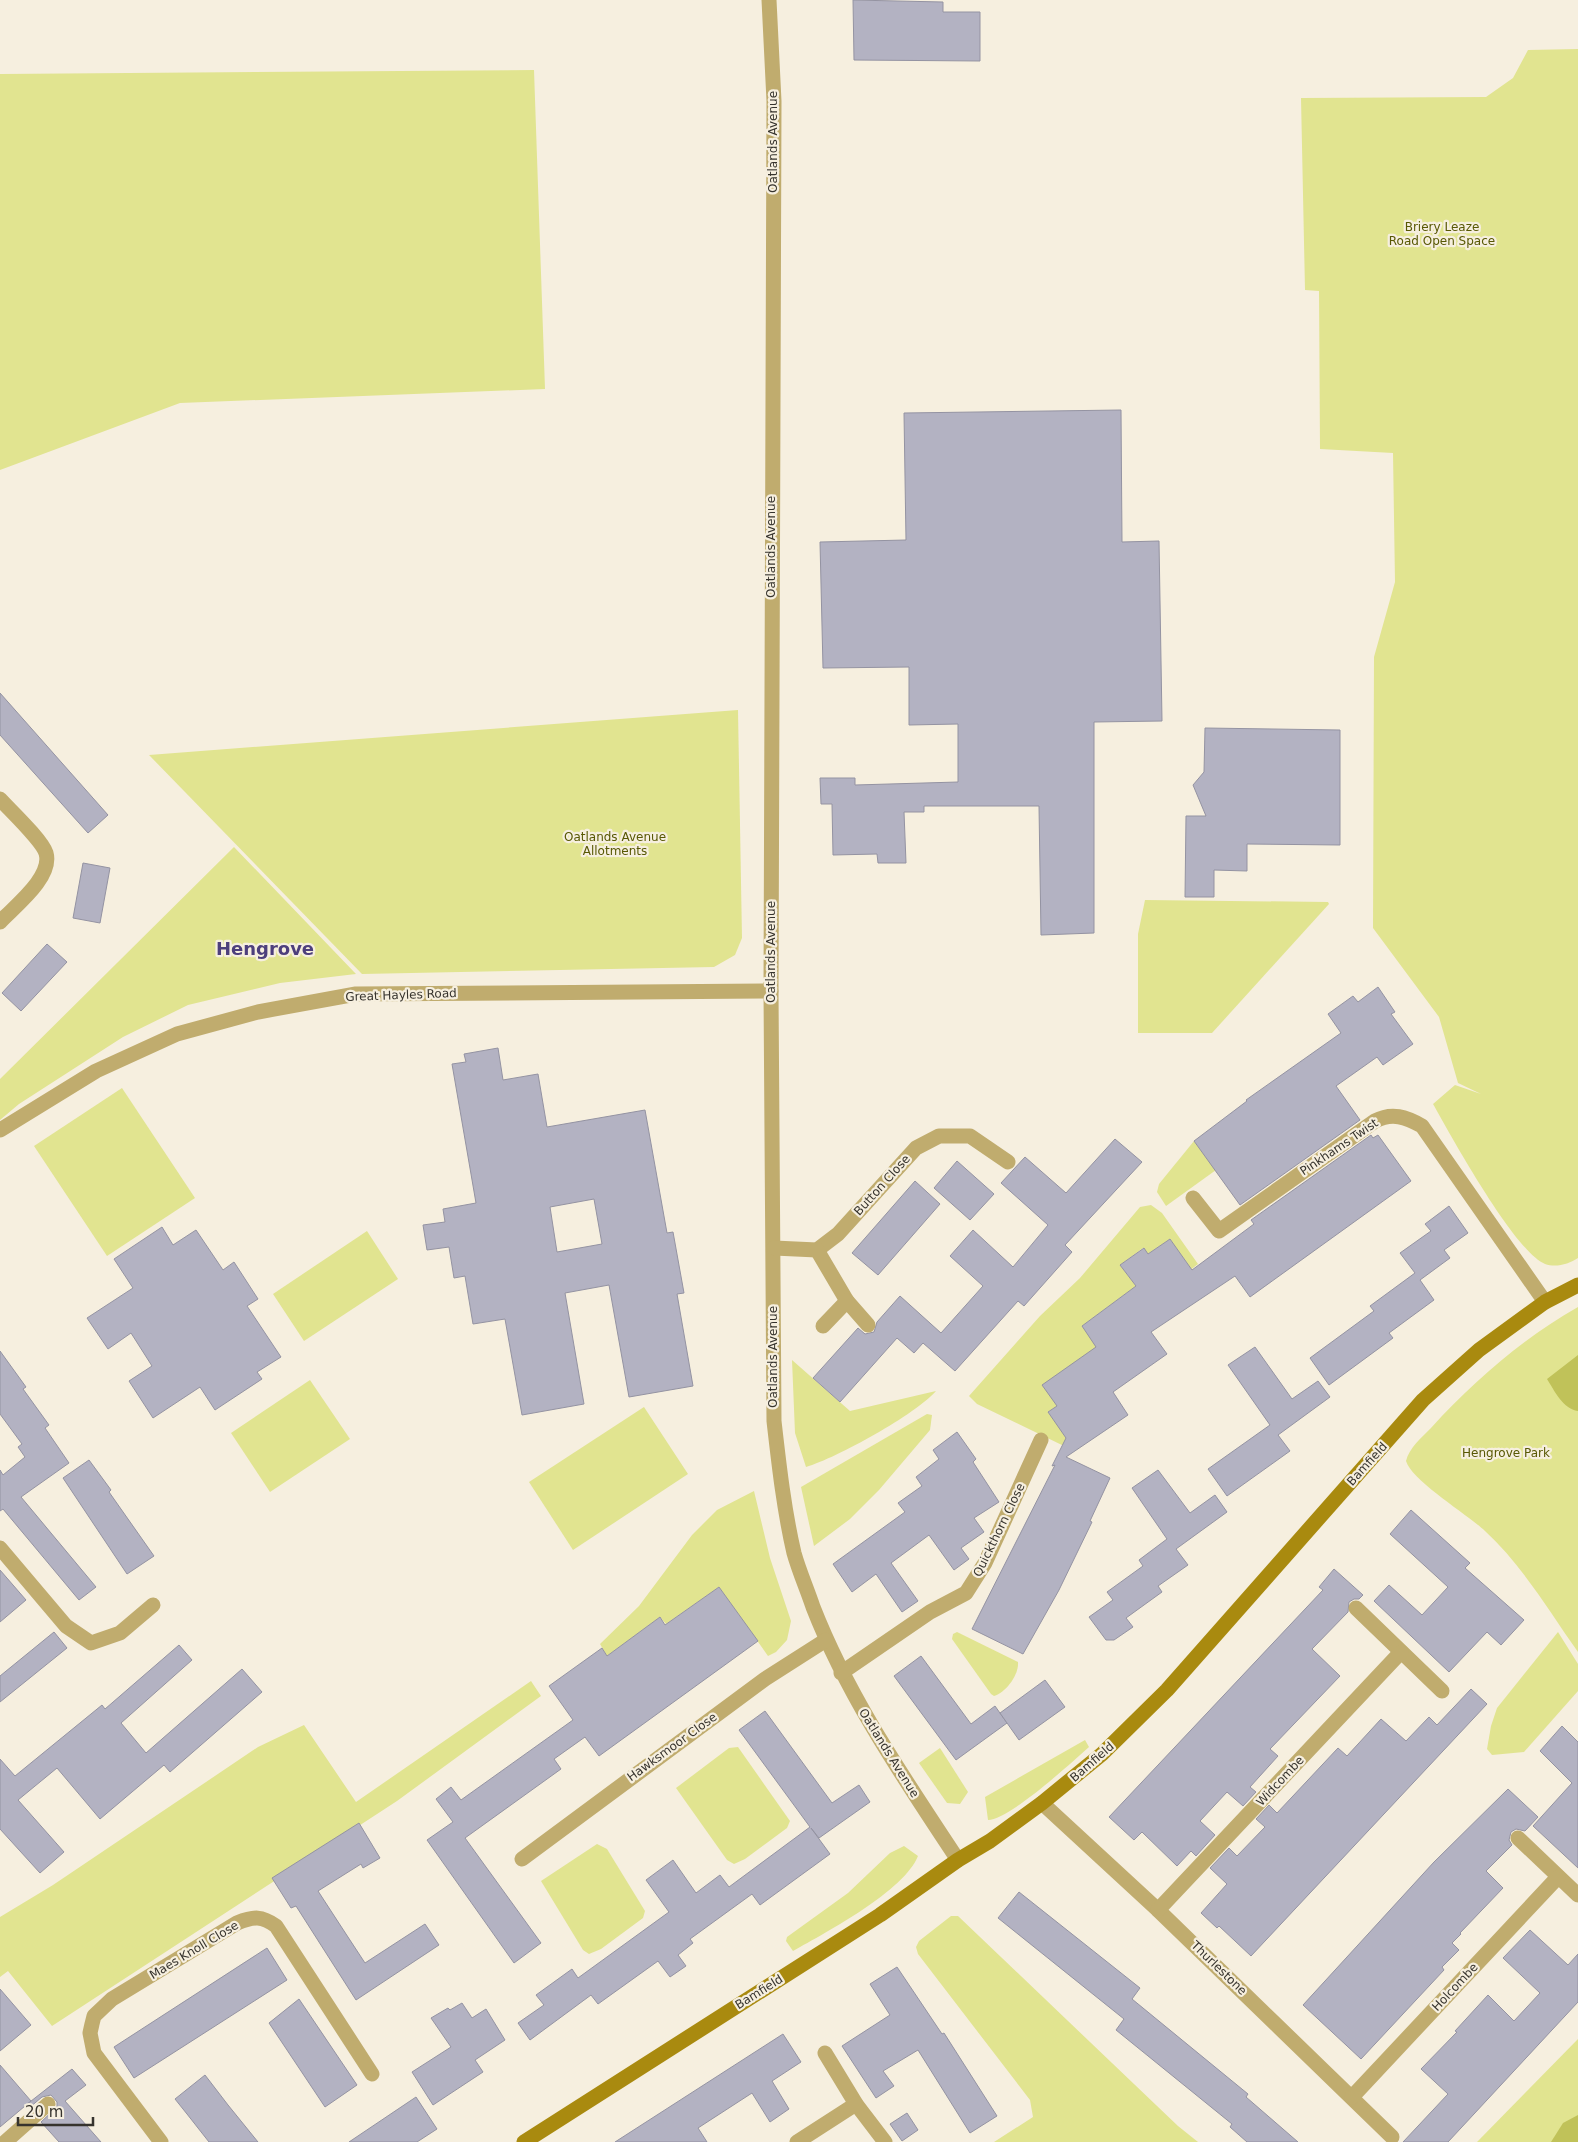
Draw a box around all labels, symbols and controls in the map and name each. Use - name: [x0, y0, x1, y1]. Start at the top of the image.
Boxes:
- street label: Oatlands Avenue: [766, 91, 780, 193]
- park label: Briery Leaze Road Open Space: [1389, 220, 1495, 248]
- street label: Oatlands Avenue: [764, 496, 778, 598]
- park label: Oatlands Avenue Allotments: [564, 830, 666, 858]
- street label: Oatlands Avenue: [764, 901, 778, 1003]
- district label: Hengrove: [216, 938, 314, 959]
- street label: Great Hayles Road: [345, 986, 457, 1004]
- street label: Pinkhams Twist: [1297, 1116, 1381, 1178]
- street label: Button Close: [851, 1152, 913, 1218]
- street label: Oatlands Avenue: [766, 1306, 780, 1408]
- street label: Bamfield: [1344, 1440, 1390, 1488]
- park label: Hengrove Park: [1462, 1446, 1550, 1460]
- street label: Quickthorn Close: [970, 1481, 1028, 1579]
- street label: Oatlands Avenue: [856, 1706, 922, 1800]
- street label: Hawksmoor Close: [625, 1710, 719, 1784]
- street label: Bamfield: [1067, 1739, 1117, 1785]
- street label: Widcombe: [1253, 1753, 1307, 1809]
- street label: Maes Knoll Close: [147, 1918, 241, 1982]
- street label: Thurlestone: [1188, 1937, 1250, 1998]
- street label: Holcombe: [1429, 1960, 1481, 2014]
- street label: Bamfield: [733, 1972, 785, 2012]
- scale bar: [18, 2094, 92, 2126]
- text: 20 m: [25, 2103, 63, 2121]

